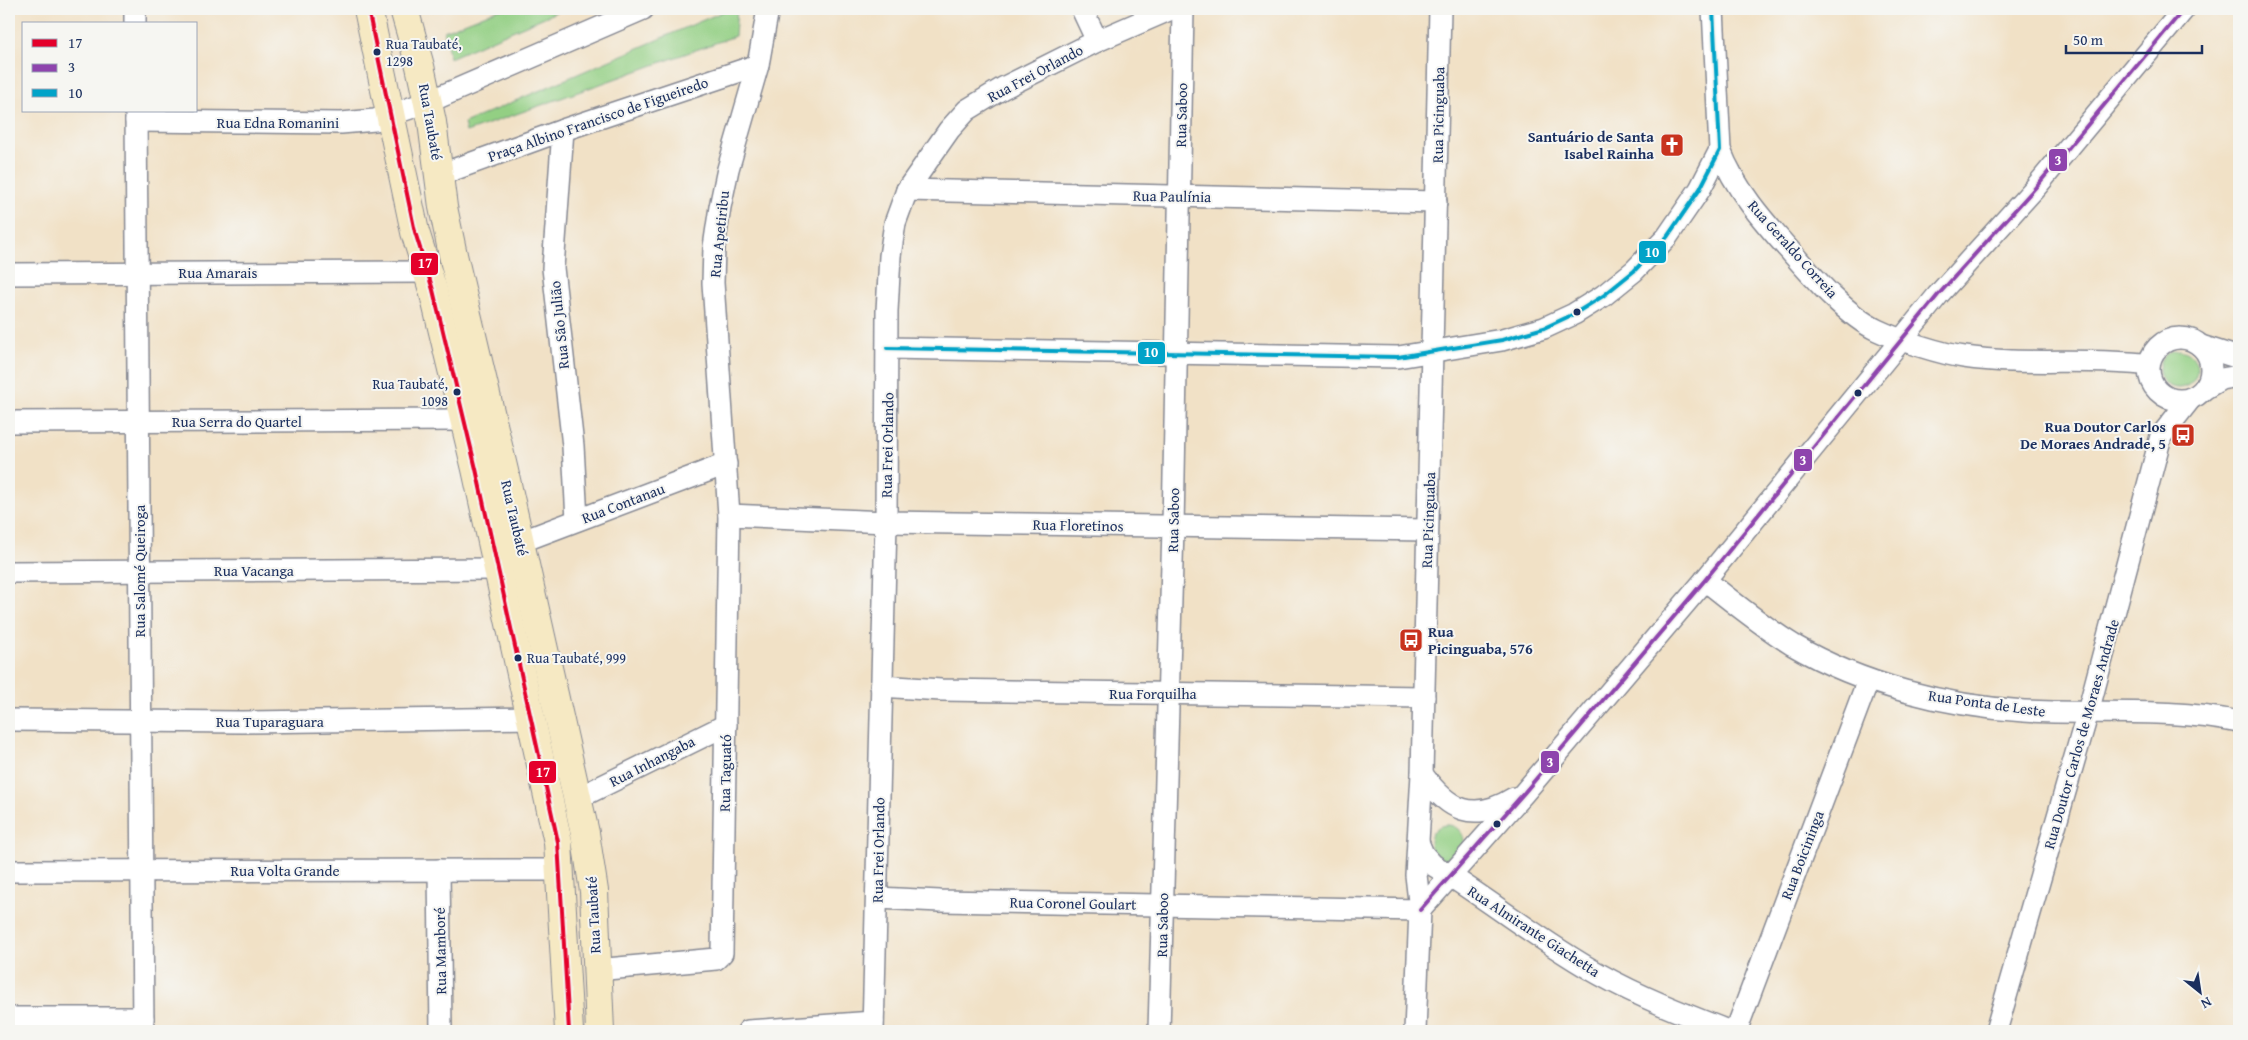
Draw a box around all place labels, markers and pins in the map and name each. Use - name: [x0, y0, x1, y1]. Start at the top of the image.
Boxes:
- place label: Rua Taubaté, 1298: [386, 34, 462, 71]
- marker: Rua Taubaté, 1298: [372, 47, 382, 57]
- place label: Santuário de Santa Isabel Rainha: [1528, 126, 1654, 164]
- church icon: Santuário de Santa Isabel Rainha: [1659, 132, 1685, 158]
- unlabelled marker: [1572, 307, 1582, 317]
- place label: Rua Taubaté, 1098: [372, 374, 448, 411]
- marker: Rua Taubaté, 1098: [452, 387, 462, 397]
- unlabelled marker: [1853, 388, 1863, 398]
- place label: Rua Doutor Carlos De Moraes Andrade, 5: [2020, 416, 2166, 454]
- bus stop icon: Rua Doutor Carlos De Moraes Andrade, 5: [2170, 422, 2196, 448]
- place label: Rua Picinguaba, 576: [1428, 621, 1533, 659]
- bus stop icon: Rua Picinguaba, 576: [1398, 627, 1424, 653]
- place label: Rua Taubaté, 999: [527, 648, 626, 668]
- marker: Rua Taubaté, 999: [513, 653, 523, 663]
- unlabelled marker: [1492, 819, 1502, 829]

